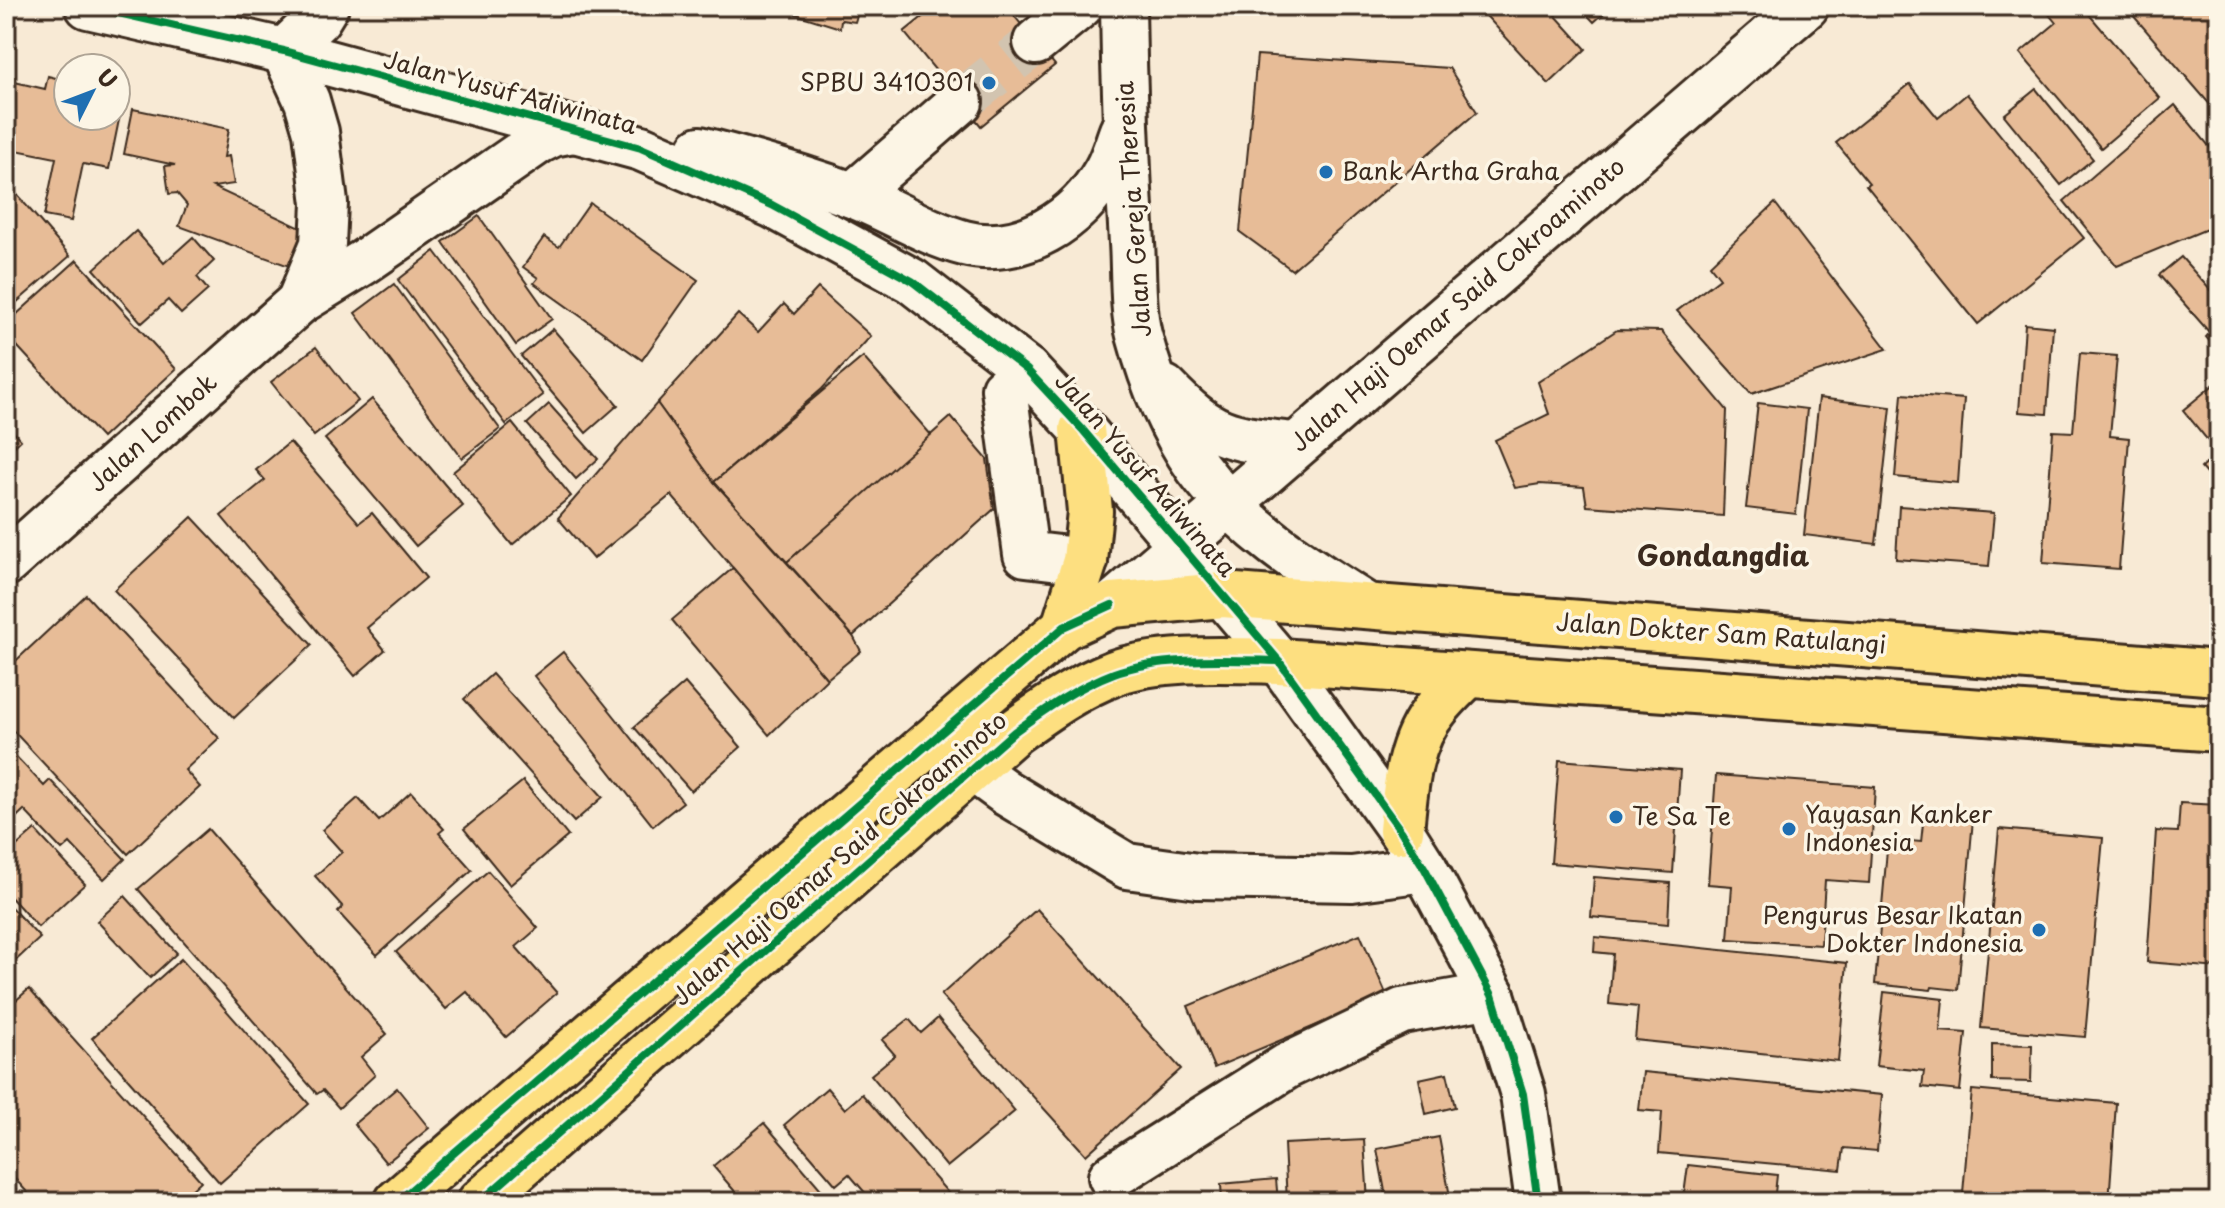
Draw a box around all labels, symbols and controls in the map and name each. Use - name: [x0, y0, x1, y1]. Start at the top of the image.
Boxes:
- street label: Jalan Yusuf Adiwinata: [380, 40, 641, 142]
- north arrow: [52, 52, 132, 132]
- text: U: [90, 60, 126, 95]
- place label: SPBU 3410301: [800, 63, 973, 99]
- marker: SPBU 3410301: [980, 74, 998, 92]
- street label: Jalan Gereja Theresia: [1105, 80, 1159, 338]
- street label: Jalan Haji Oemar Said Cokroaminoto: [1281, 148, 1632, 459]
- place label: Bank Artha Graha: [1342, 152, 1559, 188]
- marker: Bank Artha Graha: [1317, 163, 1335, 181]
- street label: Jalan Yusuf Adiwinata: [1047, 363, 1246, 584]
- street label: Jalan Lombok: [79, 364, 224, 499]
- district label: Gondangdia: [1637, 533, 1810, 576]
- street label: Jalan Dokter Sam Ratulangi: [1555, 603, 1887, 661]
- street label: Jalan Haji Oemar Said Cokroaminoto: [663, 702, 1014, 1013]
- place label: Yayasan Kanker Indonesia: [1805, 795, 1993, 859]
- place label: Te Sa Te: [1632, 797, 1731, 833]
- marker: Te Sa Te: [1607, 808, 1625, 826]
- marker: Yayasan Kanker Indonesia: [1780, 820, 1798, 838]
- place label: Pengurus Besar Ikatan Dokter Indonesia: [1763, 896, 2023, 960]
- marker: Pengurus Besar Ikatan Dokter Indonesia: [2030, 921, 2048, 939]

